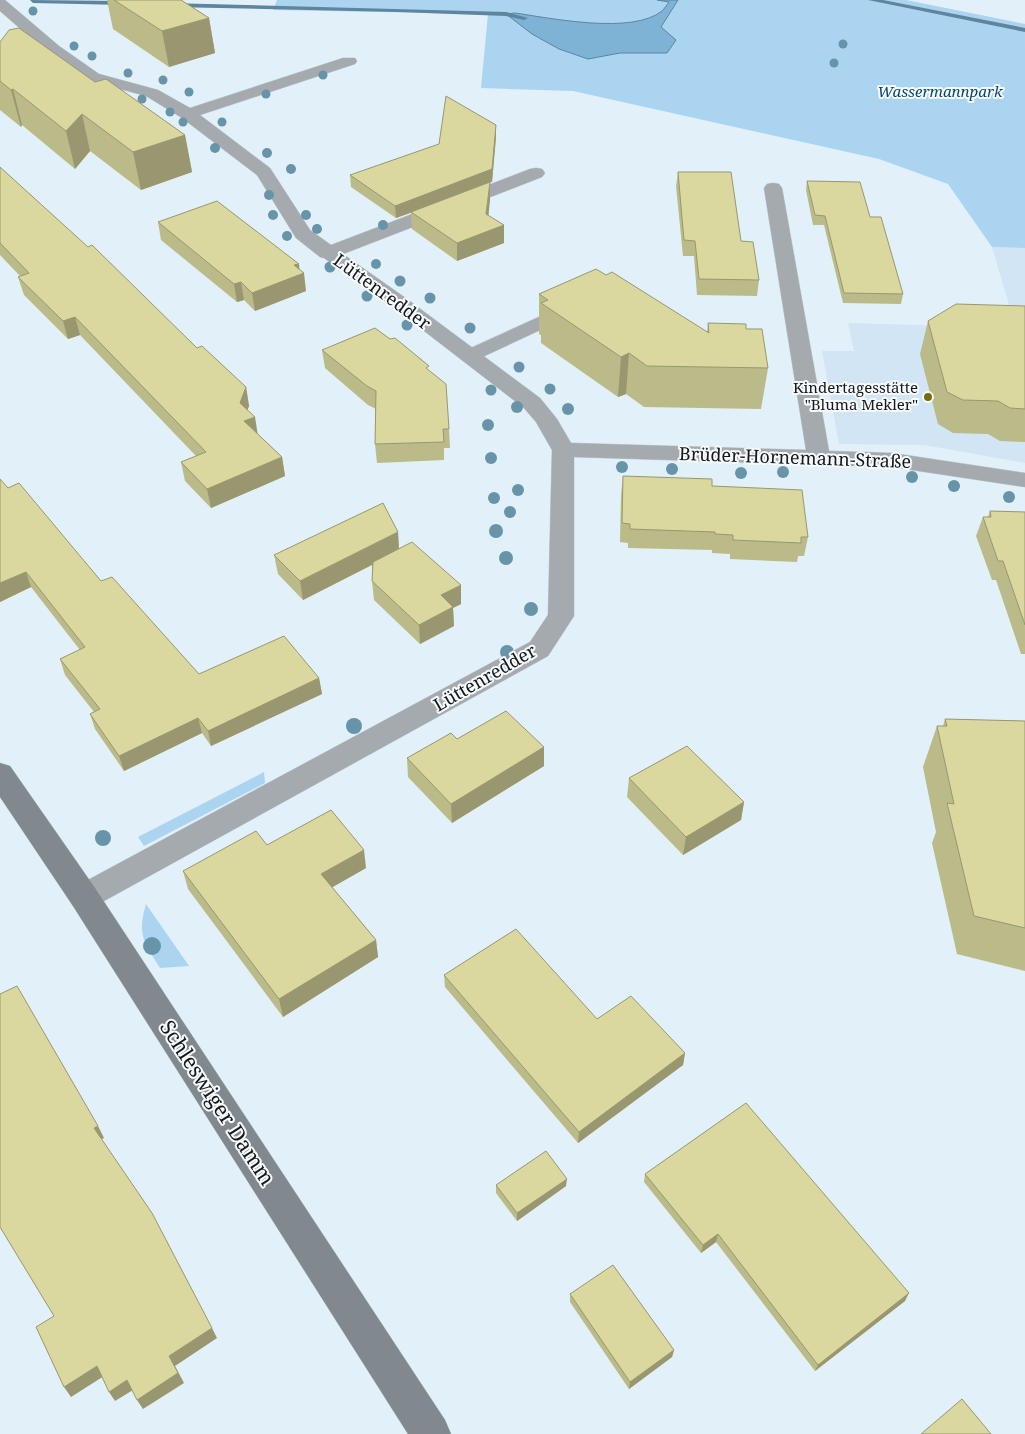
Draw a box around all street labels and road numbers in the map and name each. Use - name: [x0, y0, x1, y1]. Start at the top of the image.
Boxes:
- street label: Lüttenredder: [329, 248, 437, 335]
- street label: Brüder-Hornemann-Straße: [678, 441, 912, 473]
- street label: Lüttenredder: [429, 638, 541, 716]
- street label: Schleswiger Damm: [154, 1014, 282, 1191]

